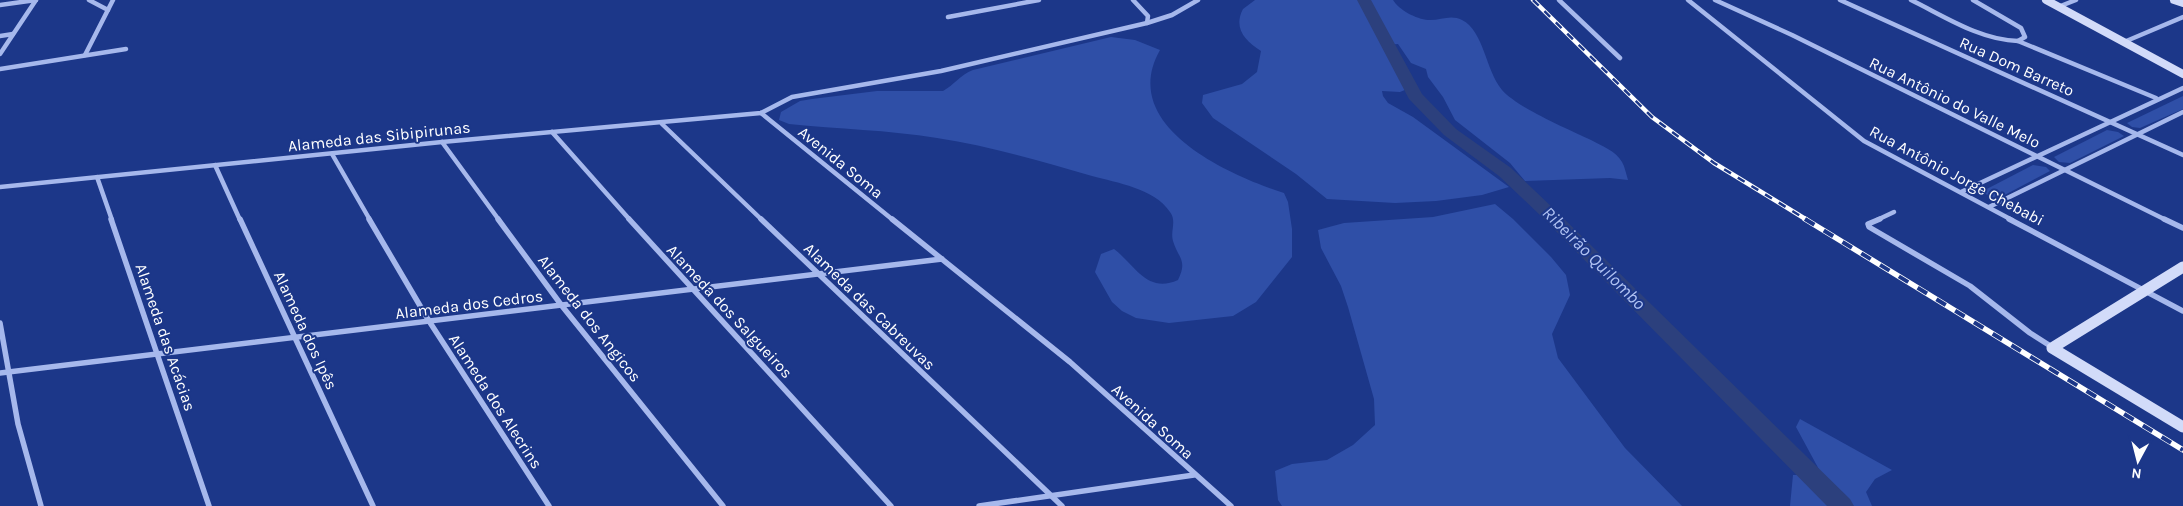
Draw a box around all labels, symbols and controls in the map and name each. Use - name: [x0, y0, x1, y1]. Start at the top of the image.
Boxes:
- street label: Rua Dom Barreto: [1957, 33, 2077, 100]
- street label: Rua Antônio do Valle Melo: [1866, 53, 2043, 152]
- street label: Alameda das Sibipirunas: [287, 117, 471, 156]
- street label: Rua Antônio Jorge Chebabi: [1866, 121, 2047, 230]
- street label: Avenida Soma: [794, 122, 887, 202]
- water label: Ribeirão Quilombo: [1538, 202, 1650, 314]
- street label: Alameda das Cabreuvas: [800, 239, 939, 374]
- street label: Alameda dos Salgueiros: [663, 241, 797, 382]
- street label: Alameda dos Angicos: [534, 251, 645, 386]
- street label: Alameda das Acácias: [131, 261, 200, 413]
- street label: Alameda dos Ipês: [270, 268, 341, 393]
- street label: Alameda dos Cedros: [394, 286, 544, 323]
- street label: Alameda dos Alecrins: [445, 330, 546, 472]
- street label: Avenida Soma: [1108, 380, 1198, 463]
- north arrow: [2113, 436, 2163, 486]
- text: N: [2130, 464, 2142, 482]

